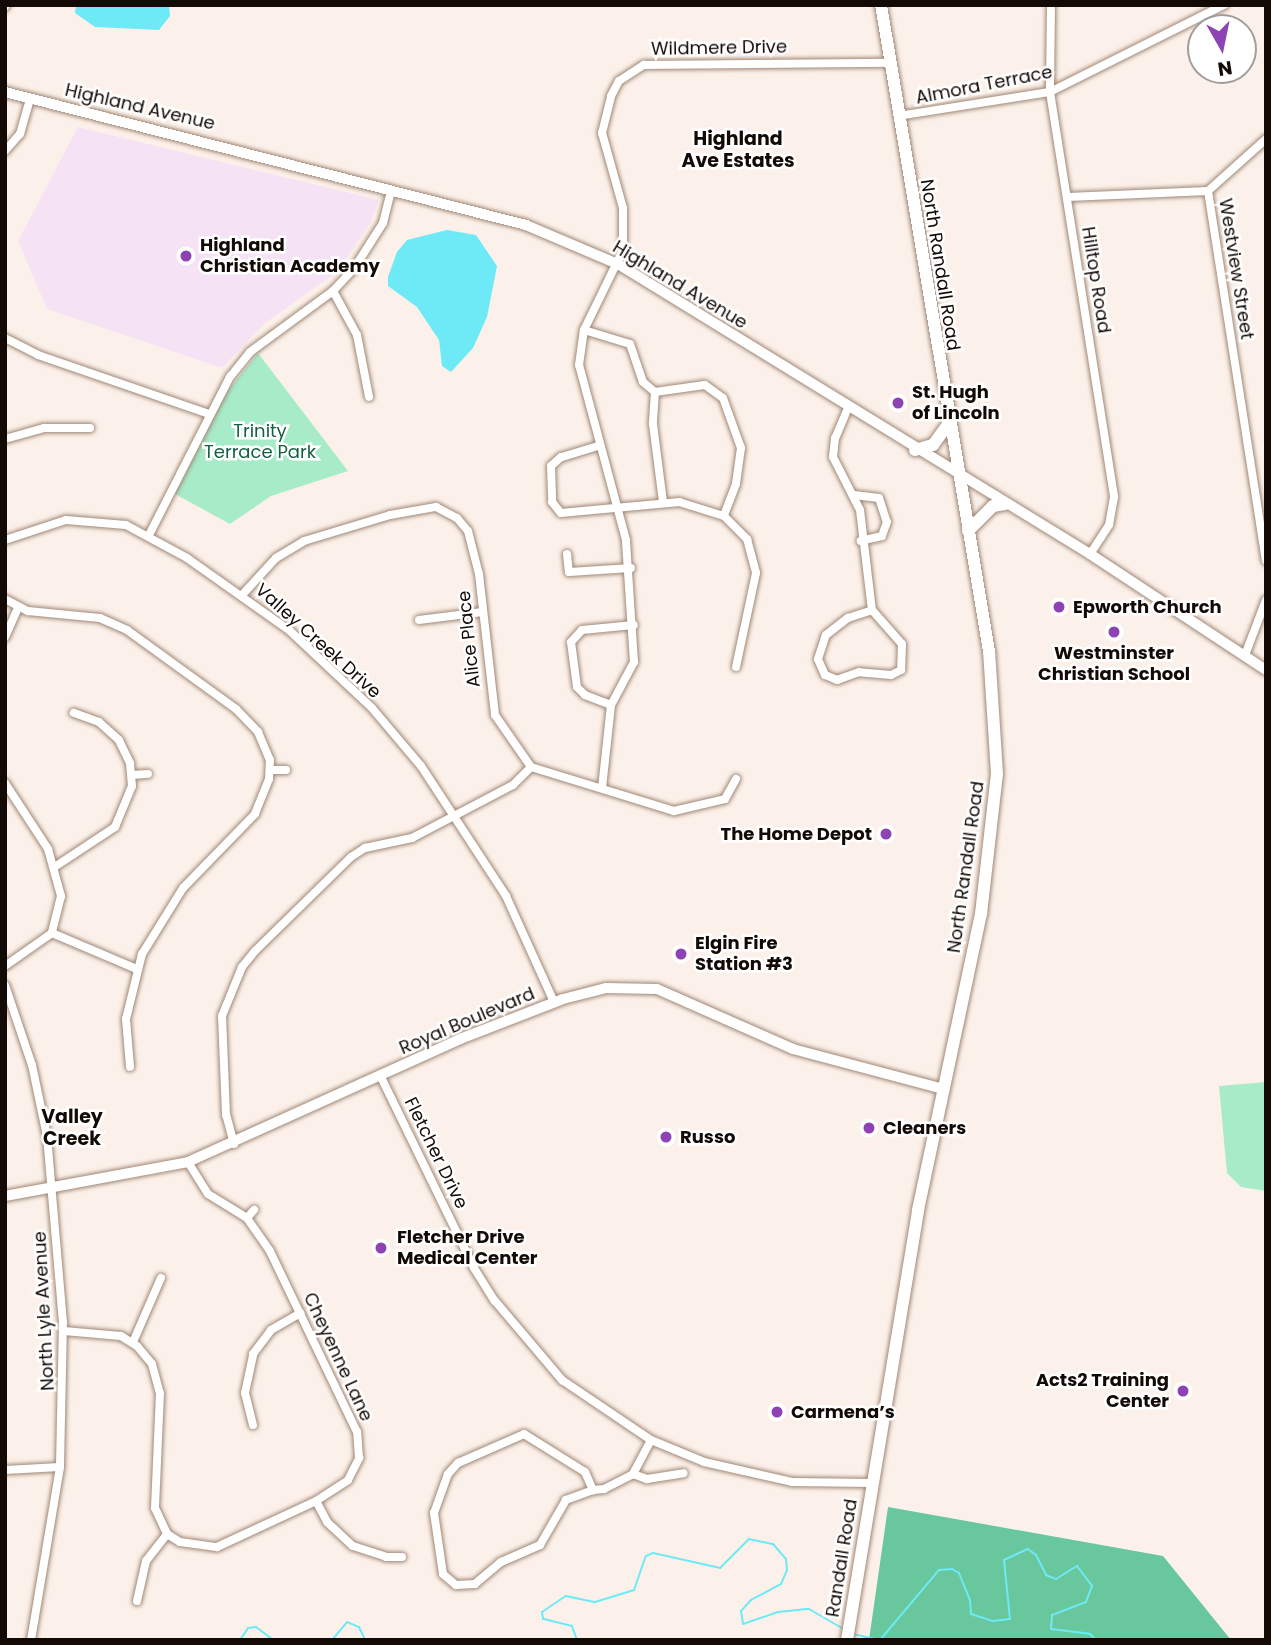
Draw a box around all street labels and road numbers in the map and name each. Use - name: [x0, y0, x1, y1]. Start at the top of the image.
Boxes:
- street label: Wildmere Drive: [651, 36, 787, 60]
- street label: Almora Terrace: [914, 61, 1054, 109]
- street label: Highland Avenue: [63, 79, 217, 135]
- street label: North Randall Road: [916, 178, 964, 352]
- street label: Westview Street: [1214, 197, 1258, 341]
- street label: Hilltop Road: [1077, 225, 1115, 335]
- street label: Highland Avenue: [609, 236, 751, 334]
- street label: Valley Creek Drive: [251, 579, 385, 703]
- street label: Alice Place: [453, 590, 485, 688]
- street label: North Randall Road: [943, 780, 989, 954]
- street label: Royal Boulevard: [396, 983, 538, 1059]
- street label: Fletcher Drive: [400, 1094, 472, 1212]
- street label: North Lyle Avenue: [29, 1231, 59, 1391]
- street label: Cheyenne Lane: [299, 1289, 377, 1425]
- street label: Randall Road: [822, 1497, 862, 1619]

